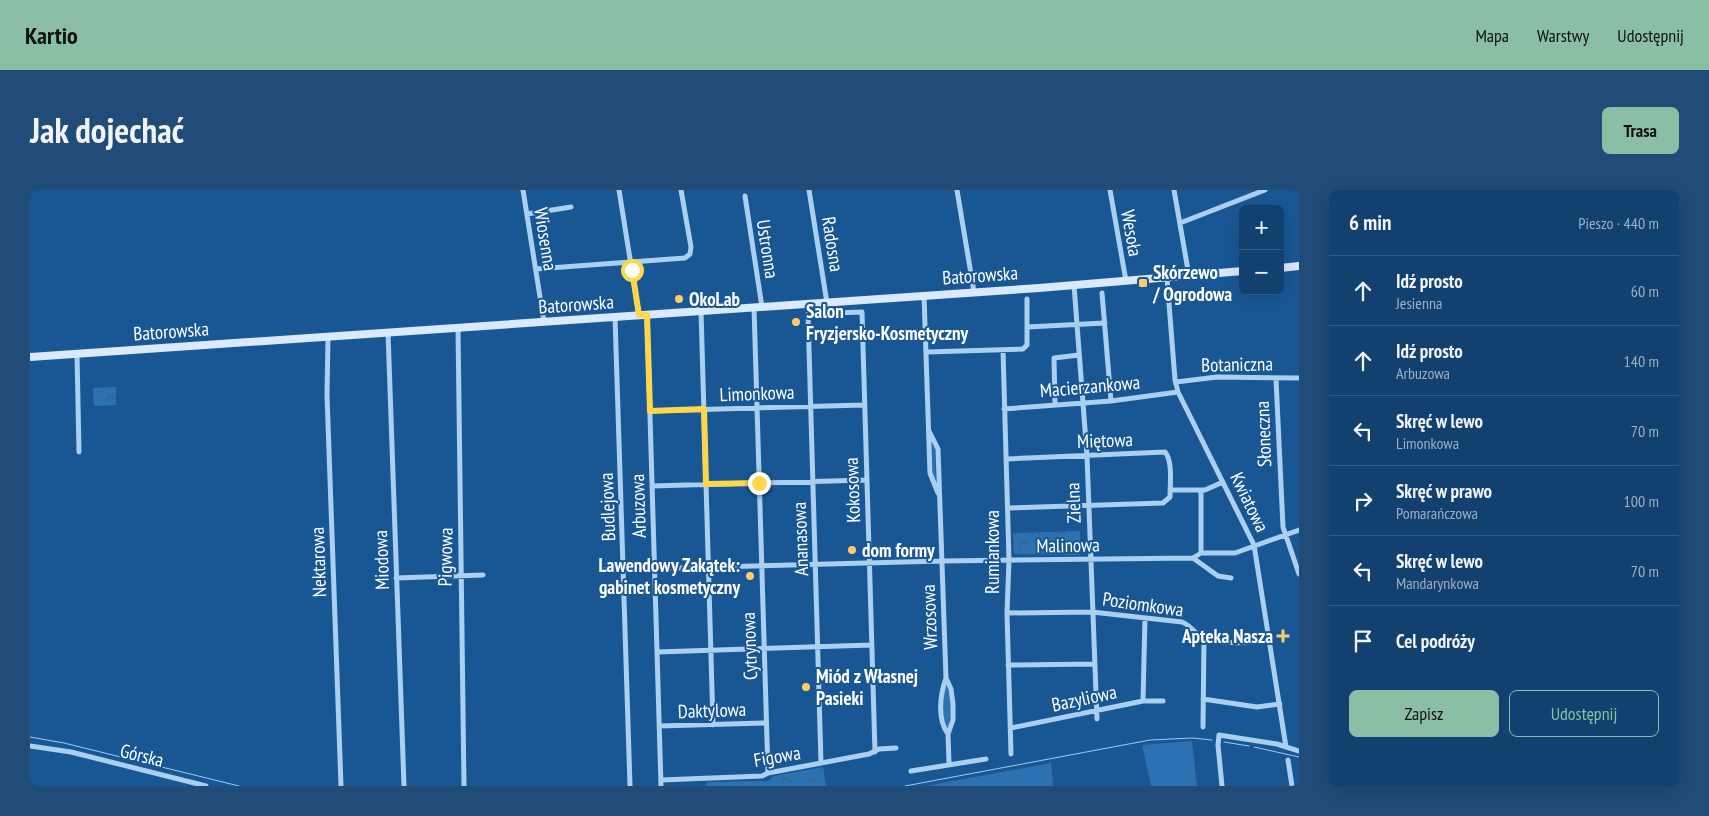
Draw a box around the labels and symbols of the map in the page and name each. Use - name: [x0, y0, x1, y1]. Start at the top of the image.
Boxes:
- street label: Wiosenna: [529, 206, 563, 272]
- street label: Wesoła: [1116, 208, 1148, 258]
- street label: Radosna: [817, 215, 849, 273]
- street label: Ustronna: [752, 218, 784, 280]
- route start: [621, 259, 644, 282]
- street label: Batorowska: [941, 260, 1019, 290]
- place label: Skórzewo / Ogrodowa: [1152, 260, 1232, 306]
- marker: Skórzewo / Ogrodowa: [1137, 277, 1149, 289]
- place label: OkoLab: [689, 287, 740, 311]
- street label: Batorowska: [537, 289, 615, 319]
- marker: OkoLab: [673, 293, 685, 305]
- place label: Salon Fryzjersko-Kosmetyczny: [806, 299, 969, 345]
- street label: Batorowska: [132, 316, 210, 346]
- marker: Salon Fryzjersko-Kosmetyczny: [790, 316, 802, 328]
- street label: Botaniczna: [1201, 351, 1273, 377]
- street label: Macierzankowa: [1039, 370, 1141, 402]
- street label: Limonkowa: [719, 380, 795, 406]
- street label: Słoneczna: [1250, 401, 1276, 467]
- street label: Miętowa: [1077, 427, 1133, 453]
- street label: Kokosowa: [839, 457, 865, 523]
- street label: Kwiatowa: [1225, 468, 1275, 536]
- street label: Budlejowa: [594, 472, 620, 542]
- route end: [748, 472, 771, 495]
- street label: Arbuzowa: [625, 474, 651, 538]
- street label: Zielna: [1060, 482, 1086, 524]
- street label: Ananasowa: [787, 502, 813, 576]
- street label: Rumiankowa: [980, 510, 1004, 594]
- street label: Nektarowa: [305, 526, 331, 598]
- street label: Pigwowa: [432, 527, 458, 587]
- street label: Miodowa: [368, 530, 394, 590]
- street label: Malinowa: [1036, 532, 1100, 558]
- place label: dom formy: [862, 538, 935, 562]
- marker: dom formy: [846, 544, 858, 556]
- place label: Lawendowy Zakątek: gabinet kosmetyczny: [599, 553, 740, 599]
- marker: Lawendowy Zakątek: gabinet kosmetyczny: [744, 570, 756, 582]
- street label: Wrzosowa: [916, 584, 942, 650]
- street label: Poziomkowa: [1101, 586, 1185, 622]
- street label: Cytrynowa: [736, 612, 762, 680]
- place label: Apteka Nasza: [1181, 624, 1273, 648]
- marker: Apteka Nasza: [1277, 630, 1289, 642]
- place label: Miód z Własnej Pasieki: [816, 664, 918, 710]
- street label: Bazyliowa: [1049, 679, 1119, 717]
- marker: Miód z Własnej Pasieki: [800, 681, 812, 693]
- street label: Daktylowa: [677, 697, 747, 723]
- street label: Górska: [118, 738, 166, 772]
- street label: Figowa: [752, 740, 802, 772]

